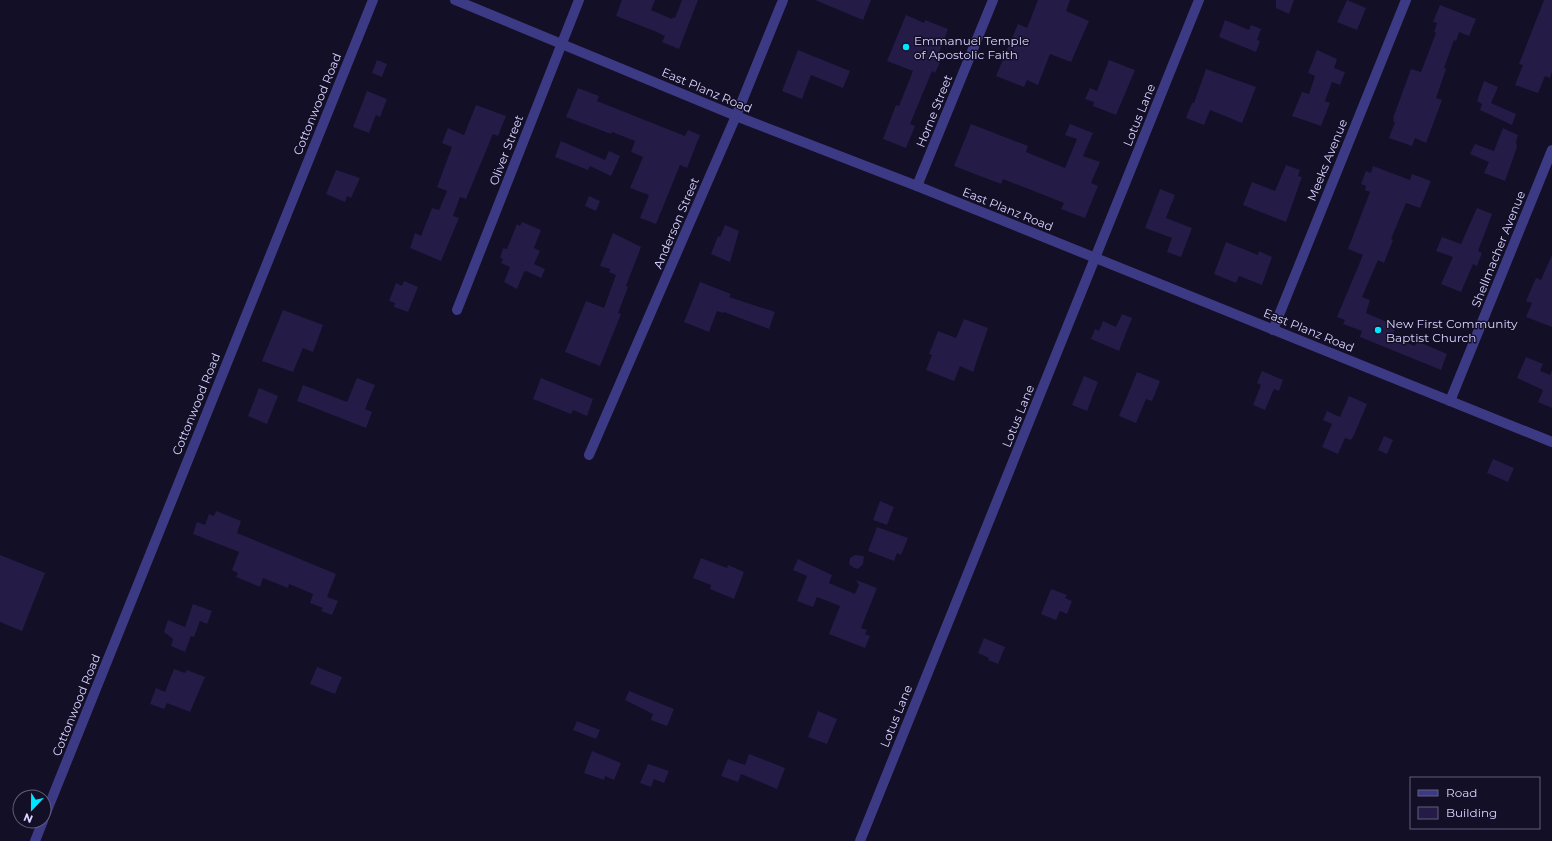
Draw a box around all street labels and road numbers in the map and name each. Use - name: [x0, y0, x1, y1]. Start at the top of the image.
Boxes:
- street label: Cottonwood Road: [290, 51, 344, 157]
- street label: East Planz Road: [660, 64, 754, 116]
- street label: Horne Street: [913, 72, 955, 149]
- street label: Lotus Lane: [1120, 82, 1158, 148]
- street label: Oliver Street: [486, 113, 526, 187]
- street label: Meeks Avenue: [1304, 117, 1350, 203]
- street label: Anderson Street: [650, 175, 702, 271]
- street label: East Planz Road: [960, 184, 1056, 234]
- street label: Shellmacher Avenue: [1468, 189, 1528, 309]
- street label: East Planz Road: [1261, 305, 1357, 355]
- street label: Cottonwood Road: [169, 351, 223, 457]
- street label: Lotus Lane: [999, 383, 1037, 449]
- street label: Cottonwood Road: [49, 652, 103, 758]
- street label: Lotus Lane: [877, 683, 915, 749]

